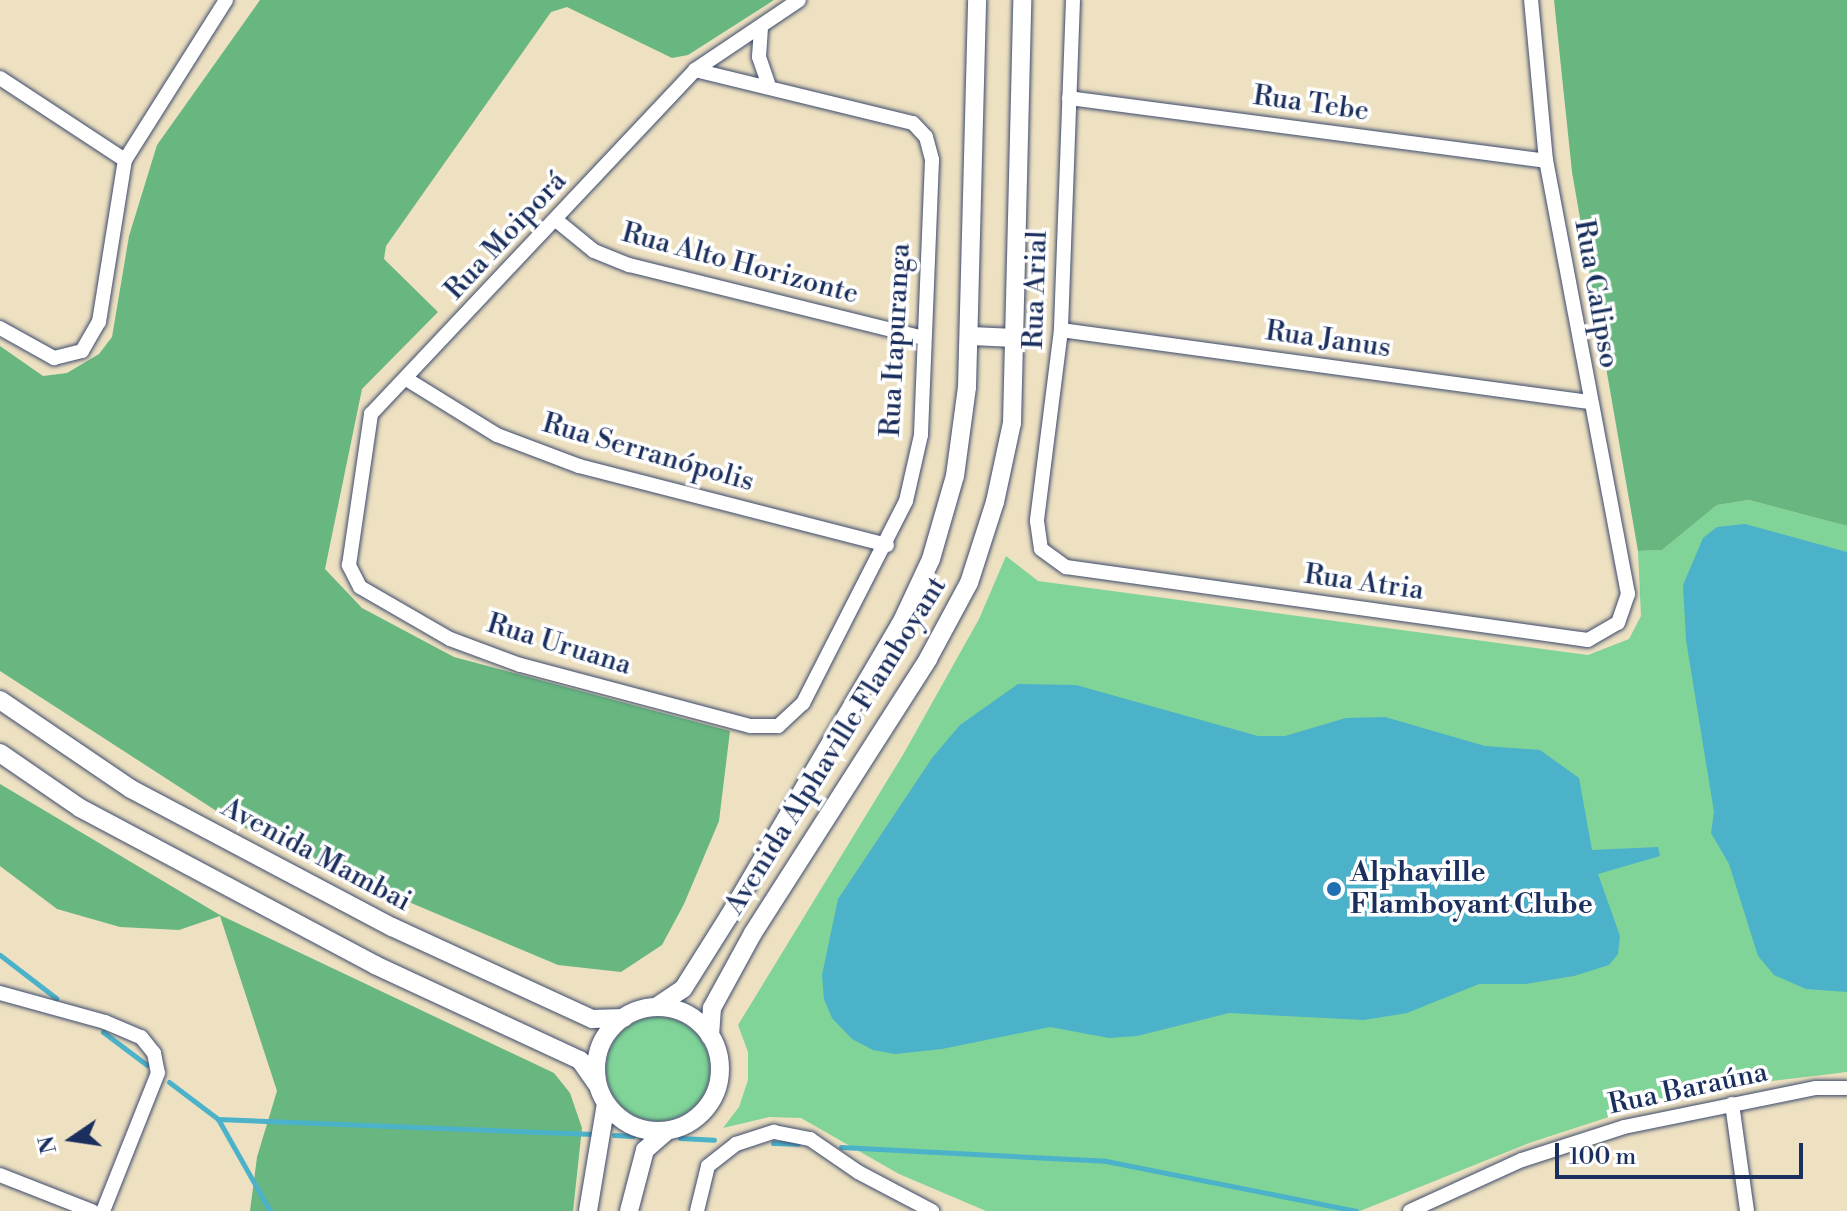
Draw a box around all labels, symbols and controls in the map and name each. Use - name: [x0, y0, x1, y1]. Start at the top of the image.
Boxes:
- street label: Rua Tebe: [1251, 79, 1371, 129]
- street label: Rua Moiporá: [438, 165, 574, 307]
- street label: Rua Alto Horizonte: [618, 216, 862, 312]
- street label: Rua Calipso: [1566, 217, 1626, 371]
- street label: Rua Arial: [1017, 230, 1055, 350]
- street label: Rua Itapuranga: [874, 242, 918, 438]
- street label: Rua Janus: [1263, 315, 1393, 365]
- street label: Rua Serranópolis: [538, 407, 758, 499]
- street label: Rua Atria: [1302, 558, 1426, 608]
- street label: Avenida Alphaville Flamboyant: [718, 571, 954, 921]
- street label: Rua Uruana: [483, 607, 635, 683]
- street label: Avenida Mambai: [215, 791, 417, 919]
- place label: Alphaville Flamboyant Clube: [1350, 856, 1593, 922]
- marker: Alphaville Flamboyant Clube: [1325, 880, 1343, 898]
- street label: Rua Baraúna: [1605, 1056, 1771, 1122]
- north arrow: [32, 1099, 112, 1179]
- scale bar: [1559, 1127, 1807, 1177]
- text: N: [33, 1133, 63, 1156]
- text: 100 m: [1569, 1142, 1636, 1172]

